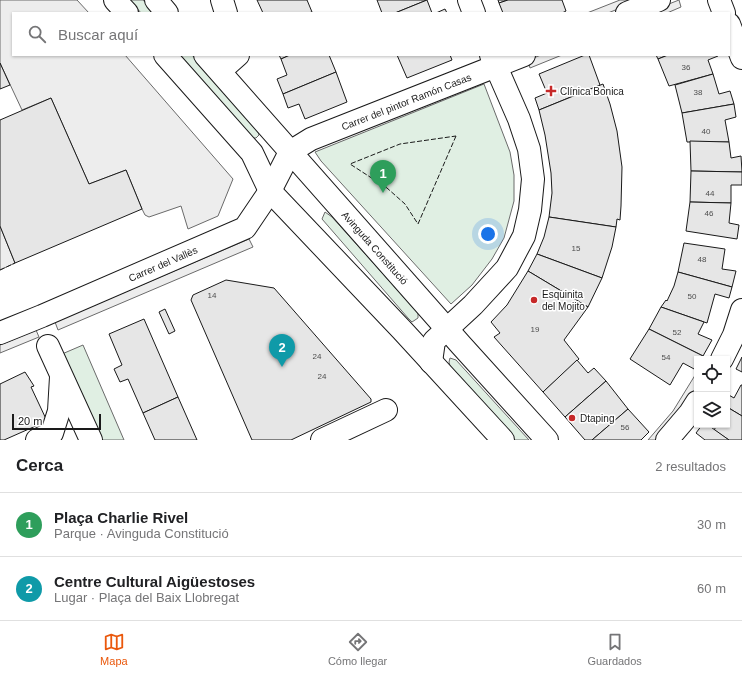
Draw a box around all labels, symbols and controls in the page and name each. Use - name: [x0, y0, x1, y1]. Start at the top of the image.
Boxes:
- search box: [12, 12, 730, 56]
- icon: search: [26, 23, 48, 45]
- text: Buscar aquí: [58, 26, 138, 43]
- house number: 36: [682, 63, 691, 72]
- street label: Carrer del pintor Ramón Casas: [340, 71, 473, 132]
- marker: Clínica Bonica: [545, 85, 557, 97]
- place label: Clínica Bonica: [560, 86, 624, 97]
- house number: 38: [694, 88, 703, 97]
- house number: 40: [702, 127, 711, 136]
- pin: 1: [370, 160, 396, 193]
- house number: 44: [706, 189, 715, 198]
- street label: Avinguda Constitució: [340, 209, 411, 287]
- house number: 46: [705, 209, 714, 218]
- your location: [478, 224, 498, 244]
- street label: Carrer del Vallès: [127, 244, 199, 283]
- house number: 15: [572, 244, 581, 253]
- house number: 48: [698, 255, 707, 264]
- place label: Esquinita del Mojito: [542, 289, 585, 312]
- house number: 14: [208, 291, 217, 300]
- house number: 50: [688, 292, 697, 301]
- marker: Esquinita del Mojito: [529, 295, 539, 305]
- house number: 19: [531, 325, 540, 334]
- house number: 52: [673, 328, 682, 337]
- pin: 2: [269, 334, 295, 367]
- house number: 24: [313, 352, 322, 361]
- house number: 54: [662, 353, 671, 362]
- map controls: [694, 356, 730, 428]
- button: locate: [694, 356, 730, 392]
- house number: 24: [318, 372, 327, 381]
- button: layers: [694, 392, 730, 428]
- scale bar: [12, 412, 101, 431]
- marker: Dtaping: [567, 413, 577, 423]
- place label: Dtaping: [580, 413, 614, 424]
- text: 20 m: [18, 415, 42, 427]
- house number: 56: [621, 423, 630, 432]
- text: Cerca: [16, 456, 63, 475]
- text: 2 resultados: [655, 459, 726, 474]
- text: Plaça Charlie Rivel: [54, 509, 188, 526]
- text: 1: [25, 517, 33, 532]
- text: 30 m: [697, 517, 726, 532]
- text: Parque · Avinguda Constitució: [54, 526, 229, 541]
- text: Centre Cultural Aigüestoses: [54, 573, 255, 590]
- text: 2: [25, 581, 33, 596]
- text: 60 m: [697, 581, 726, 596]
- text: Lugar · Plaça del Baix Llobregat: [54, 590, 239, 605]
- tab: Mapa: [100, 631, 128, 667]
- tab: Cómo llegar: [328, 631, 387, 667]
- tab: Guardados: [587, 631, 642, 667]

